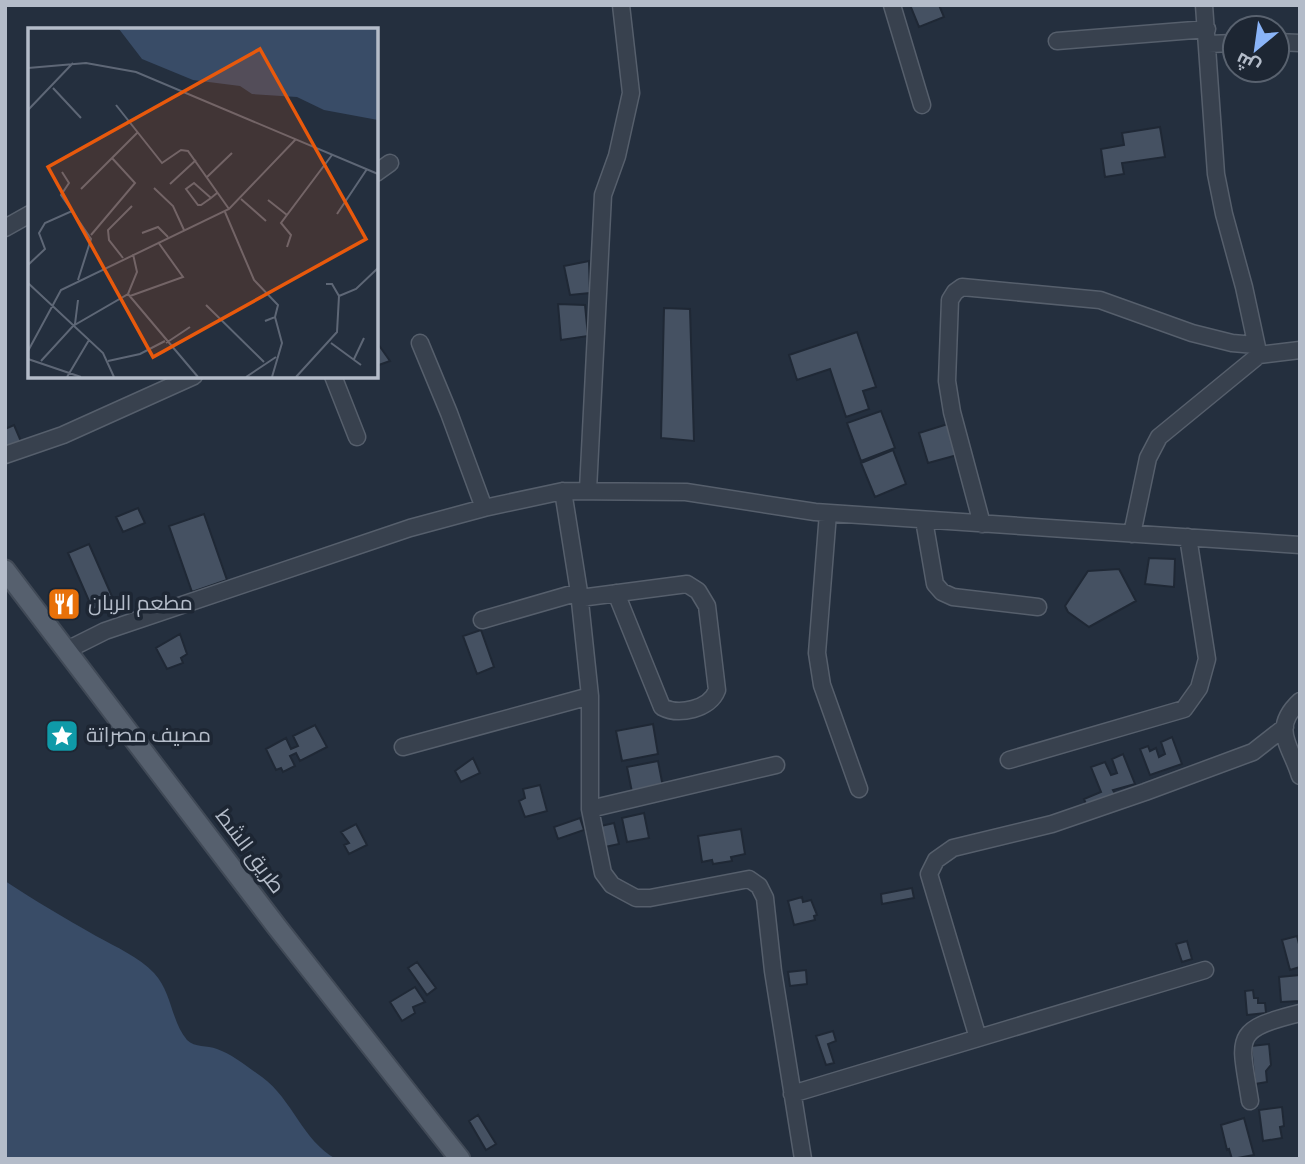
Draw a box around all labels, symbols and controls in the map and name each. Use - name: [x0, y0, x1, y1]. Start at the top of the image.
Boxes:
- north arrow: [1221, 14, 1291, 84]
- inset map: [28, 28, 378, 378]
- text: ش: [1232, 46, 1265, 79]
- restaurant icon: مطعم الربان: [45, 585, 83, 623]
- place label: مطعم الربان: [88, 591, 193, 618]
- place icon: مصيف مصراتة: [43, 717, 81, 755]
- place label: مصيف مصراتة: [86, 723, 211, 750]
- street label: طريق الشط: [208, 804, 290, 900]

